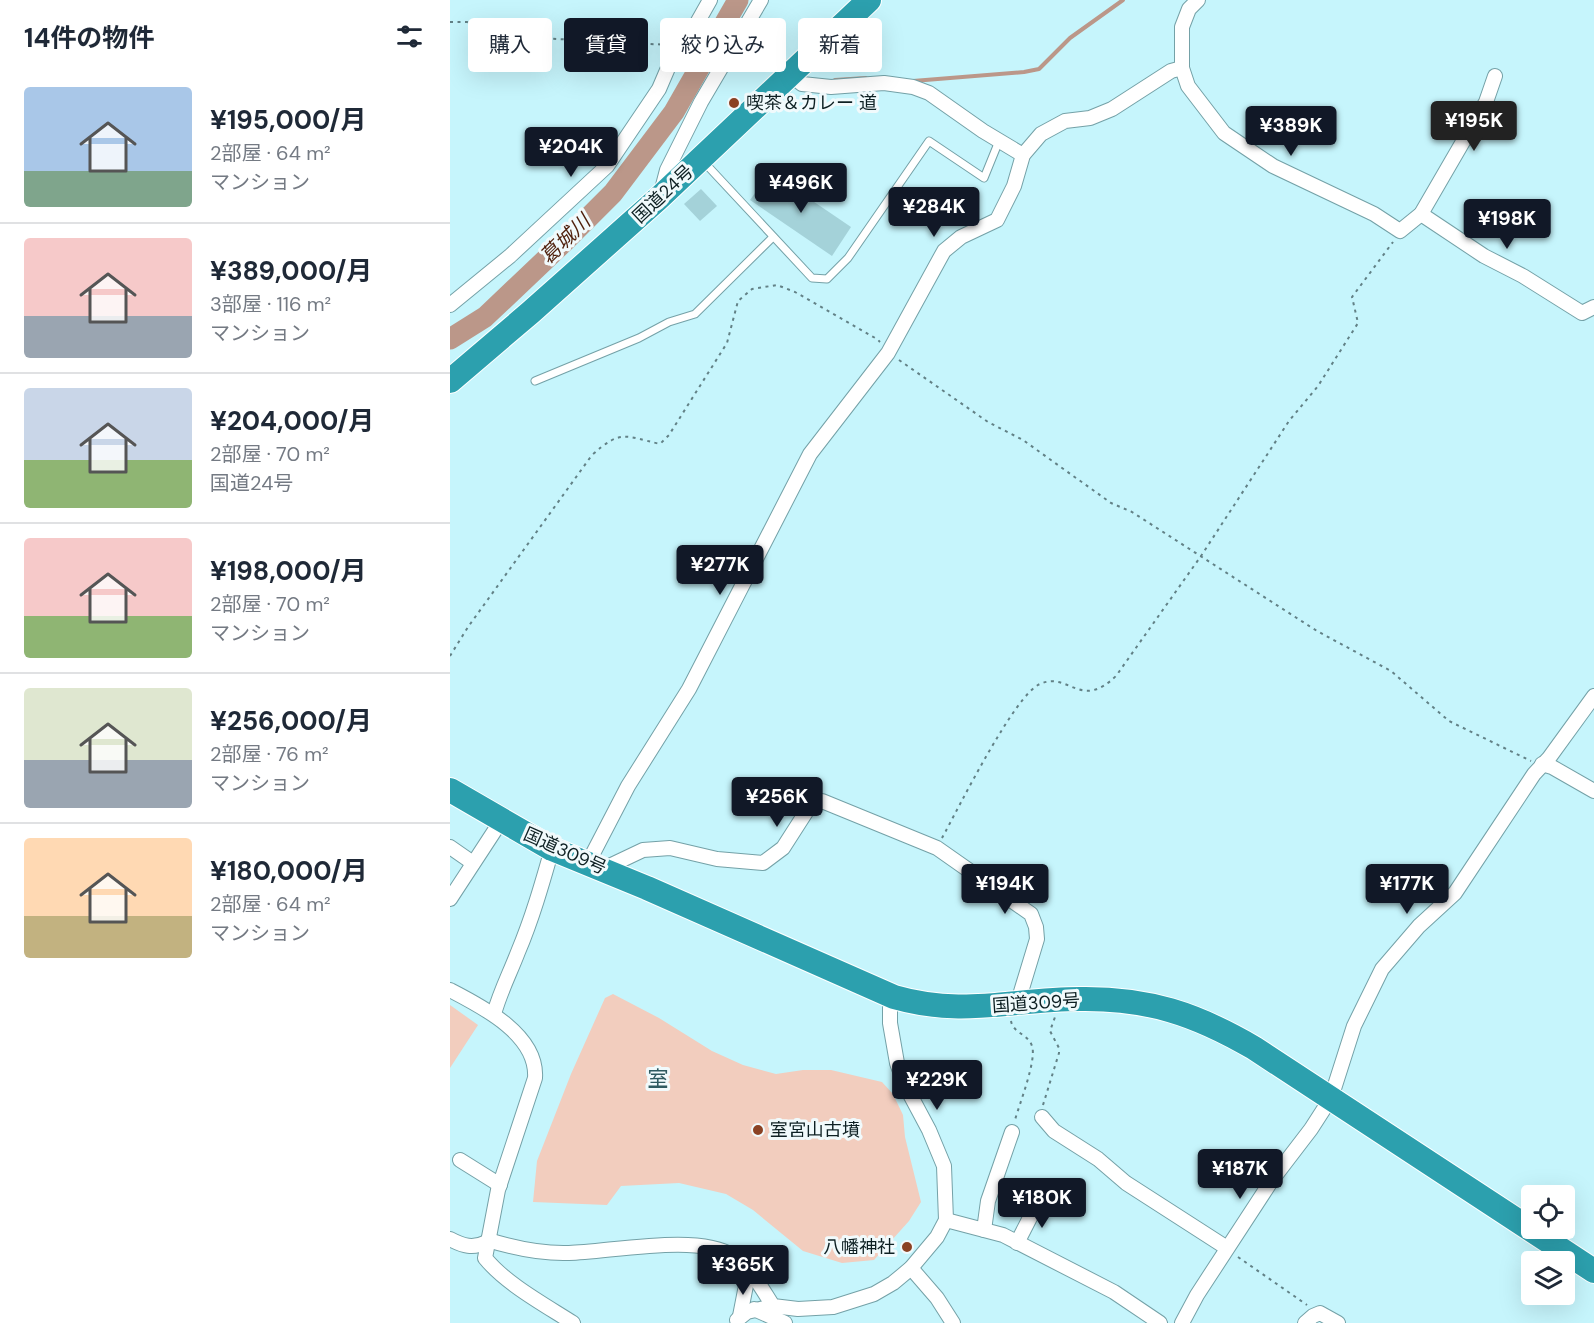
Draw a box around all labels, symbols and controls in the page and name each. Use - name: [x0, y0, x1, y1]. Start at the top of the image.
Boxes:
- chip: 購入: [468, 18, 552, 72]
- chip: 賃貸: [564, 18, 648, 72]
- chip: 絞り込み: [660, 18, 786, 72]
- chip: 新着: [798, 18, 882, 72]
- icon: filters: [393, 20, 426, 53]
- text: 14件の物件: [24, 21, 154, 55]
- place label: 喫茶＆カレー 道: [746, 91, 877, 115]
- marker: 喫茶＆カレー 道: [727, 96, 741, 110]
- pin: ¥195K: [1432, 101, 1516, 152]
- text: ¥195,000/月: [210, 103, 366, 137]
- pin: ¥389K: [1249, 106, 1333, 157]
- text: ¥195K: [1445, 107, 1503, 133]
- icon: home: [72, 111, 144, 183]
- text: ¥389K: [1259, 112, 1323, 138]
- pin: ¥204K: [529, 127, 613, 178]
- text: ¥204K: [539, 133, 603, 159]
- text: 2部屋 · 64 m²: [210, 140, 331, 166]
- street label: 国道24号: [627, 160, 699, 228]
- pin: ¥496K: [759, 163, 843, 214]
- text: マンション: [210, 169, 310, 195]
- text: ¥496K: [769, 169, 833, 195]
- pin: ¥284K: [892, 187, 976, 238]
- text: ¥284K: [902, 193, 966, 219]
- pin: ¥198K: [1465, 199, 1549, 250]
- text: ¥198K: [1478, 205, 1536, 231]
- water label: 葛城川: [534, 207, 597, 269]
- text: ¥389,000/月: [210, 254, 372, 288]
- icon: home: [72, 262, 144, 334]
- text: 3部屋 · 116 m²: [210, 291, 331, 317]
- text: マンション: [210, 320, 310, 346]
- text: ¥204,000/月: [210, 404, 374, 438]
- icon: home: [72, 412, 144, 484]
- text: 2部屋 · 70 m²: [210, 441, 330, 467]
- text: 国道24号: [210, 470, 293, 496]
- pin: ¥277K: [678, 545, 762, 596]
- text: ¥277K: [691, 551, 749, 577]
- text: ¥198,000/月: [210, 554, 367, 588]
- icon: home: [72, 562, 144, 634]
- text: 2部屋 · 70 m²: [210, 591, 330, 617]
- text: マンション: [210, 620, 310, 646]
- text: ¥256,000/月: [210, 704, 372, 738]
- icon: home: [72, 712, 144, 784]
- text: 2部屋 · 76 m²: [210, 741, 329, 767]
- text: マンション: [210, 770, 310, 796]
- pin: ¥256K: [735, 777, 819, 828]
- text: ¥256K: [746, 783, 808, 809]
- street label: 国道309号: [520, 822, 610, 880]
- text: ¥180,000/月: [210, 854, 368, 888]
- icon: home: [72, 862, 144, 934]
- pin: ¥194K: [963, 864, 1047, 915]
- pin: ¥177K: [1365, 864, 1449, 915]
- text: ¥194K: [975, 870, 1035, 896]
- text: ¥177K: [1380, 870, 1434, 896]
- text: 2部屋 · 64 m²: [210, 891, 331, 917]
- text: マンション: [210, 920, 310, 946]
- street label: 国道309号: [991, 988, 1081, 1018]
- pin: ¥229K: [895, 1060, 979, 1111]
- district label: 室: [648, 1065, 669, 1093]
- text: ¥229K: [906, 1066, 968, 1092]
- place label: 室宮山古墳: [770, 1118, 860, 1142]
- marker: 室宮山古墳: [751, 1123, 765, 1137]
- pin: ¥187K: [1198, 1149, 1282, 1200]
- text: ¥187K: [1212, 1155, 1268, 1181]
- pin: ¥180K: [1000, 1178, 1084, 1229]
- text: ¥180K: [1012, 1184, 1072, 1210]
- map controls: [1521, 1185, 1575, 1305]
- button: locate: [1521, 1185, 1575, 1239]
- place label: 八幡神社: [823, 1235, 895, 1259]
- marker: 八幡神社: [900, 1240, 914, 1254]
- pin: ¥365K: [701, 1245, 785, 1296]
- text: ¥365K: [712, 1251, 774, 1277]
- button: layers: [1521, 1251, 1575, 1305]

